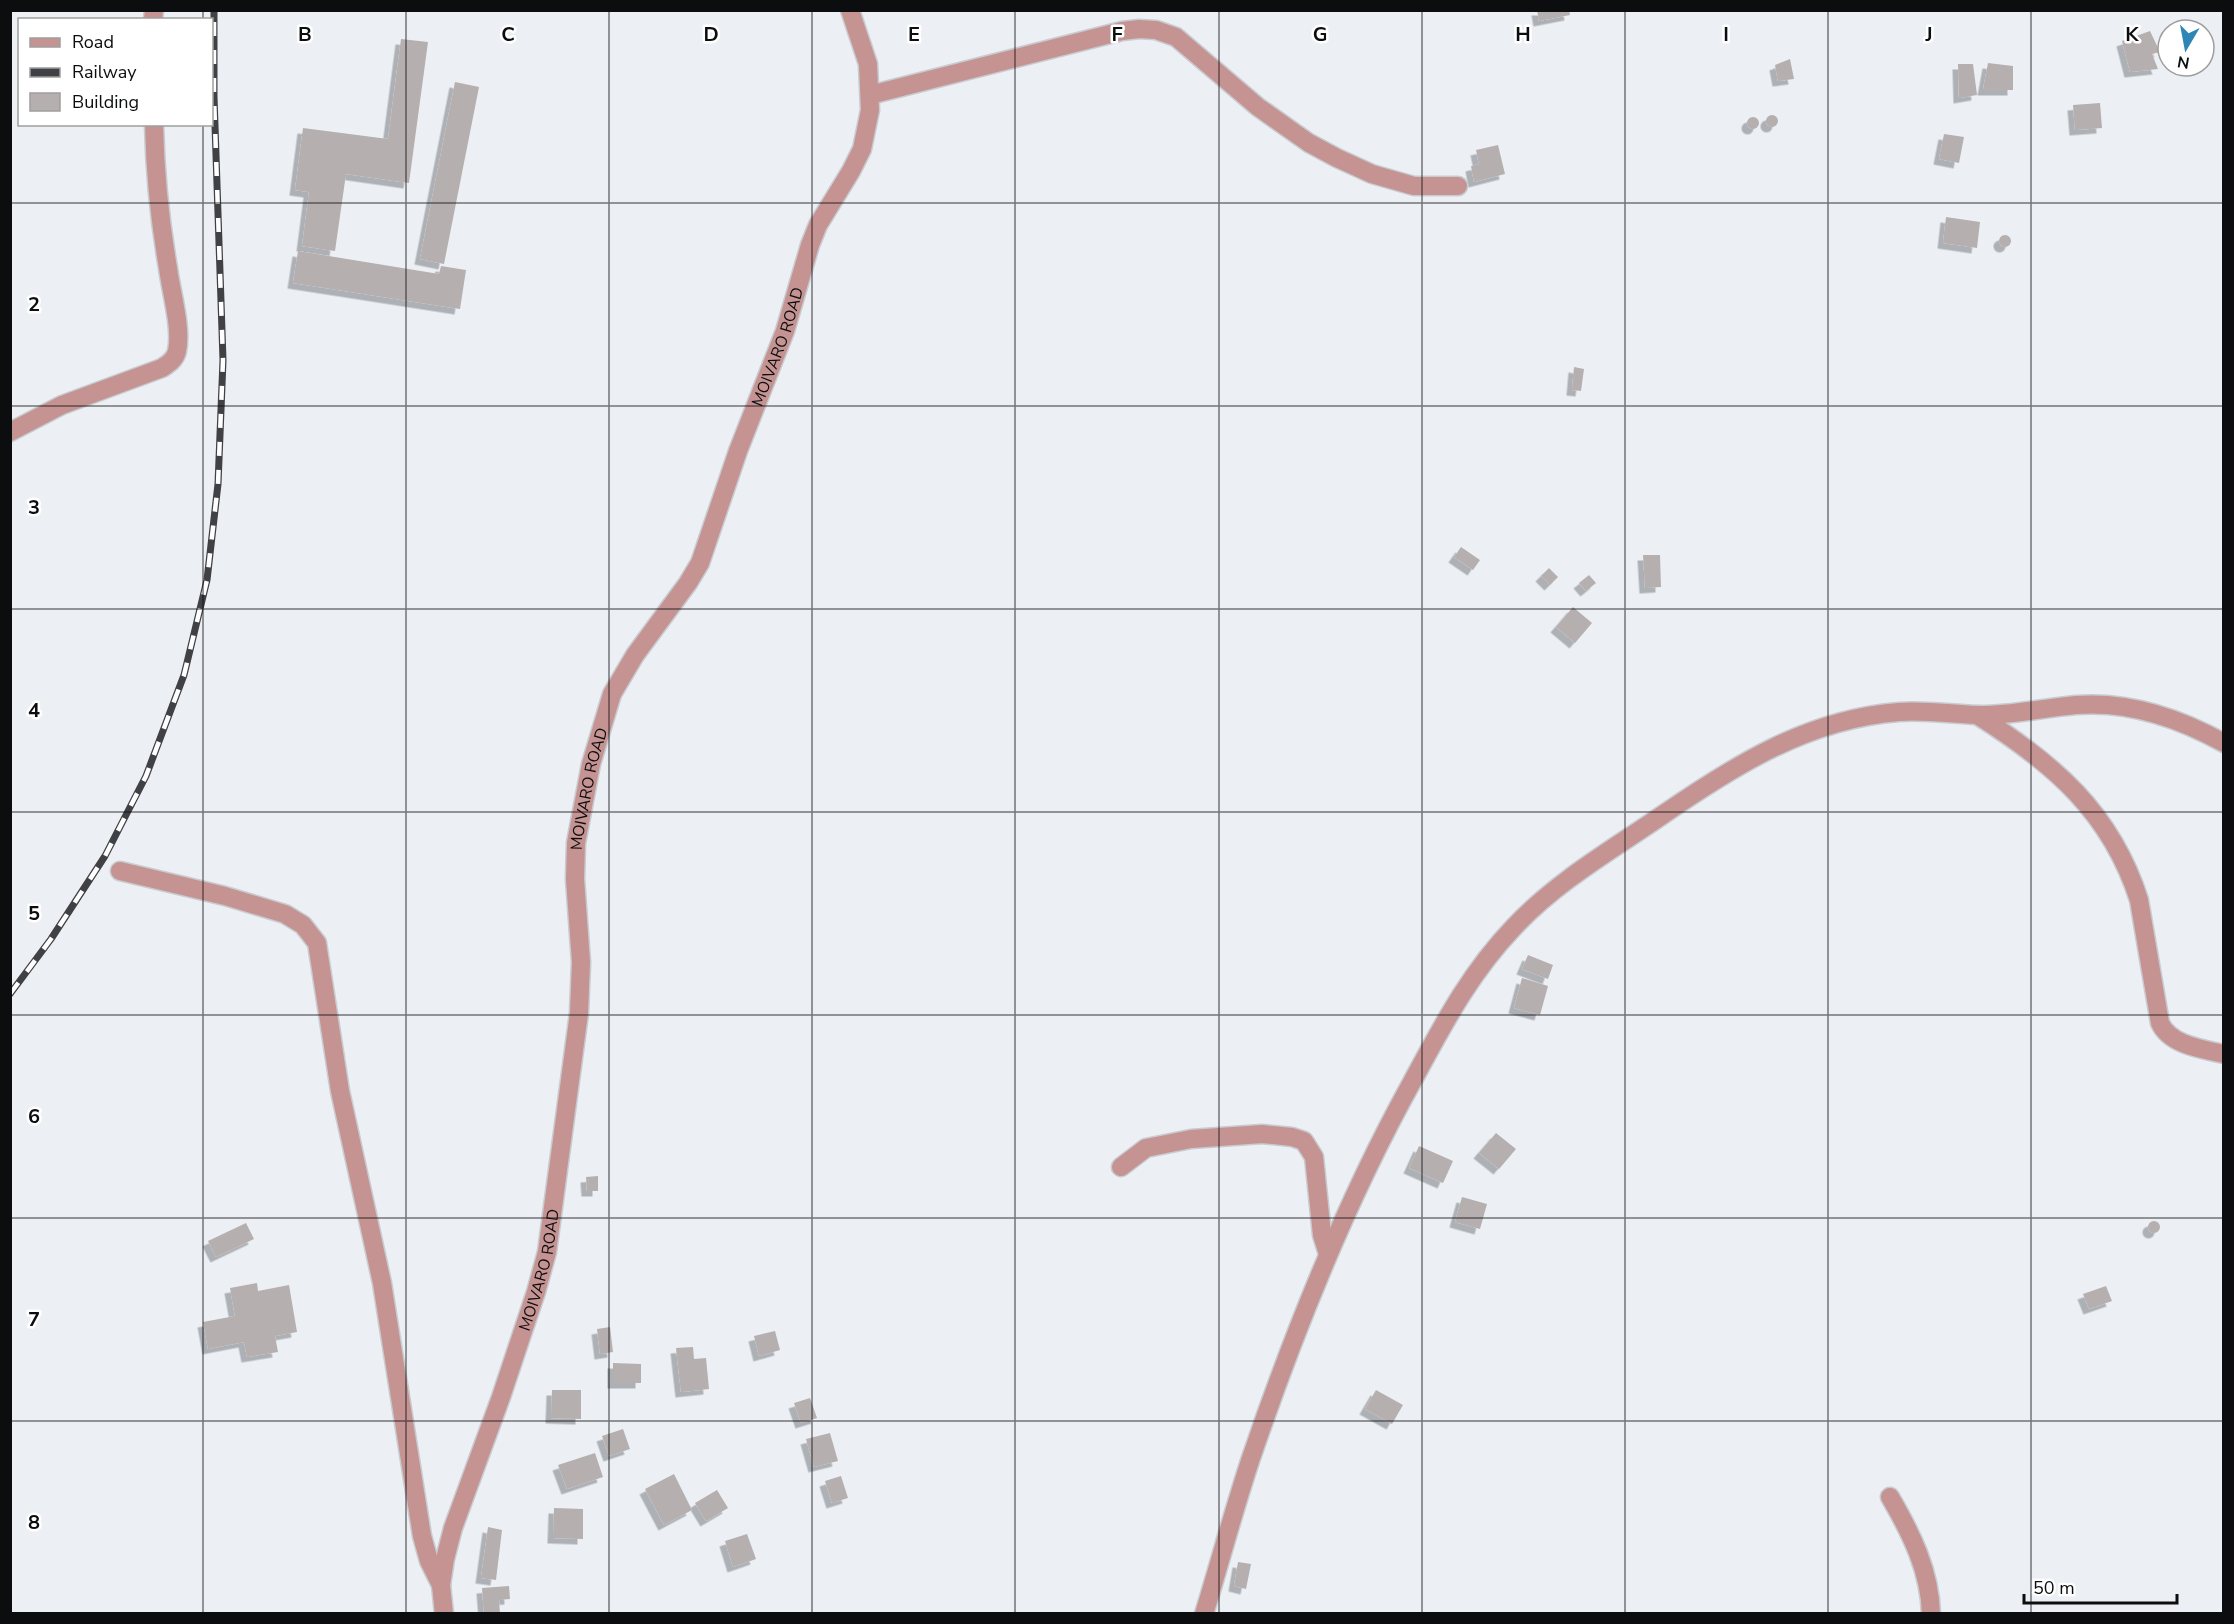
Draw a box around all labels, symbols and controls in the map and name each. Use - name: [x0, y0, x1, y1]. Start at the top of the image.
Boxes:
- legend: [18, 18, 213, 126]
- north arrow: [2156, 18, 2216, 78]
- text: B: [298, 21, 312, 48]
- text: C: [501, 21, 515, 48]
- text: D: [703, 21, 719, 48]
- text: E: [908, 21, 920, 48]
- text: F: [1111, 21, 1123, 48]
- text: G: [1313, 21, 1327, 48]
- text: H: [1515, 21, 1531, 48]
- text: I: [1723, 21, 1729, 48]
- text: J: [1924, 21, 1933, 48]
- text: K: [2125, 21, 2139, 48]
- text: Road: [72, 30, 114, 54]
- text: N: [2176, 50, 2191, 74]
- text: Railway: [72, 60, 137, 84]
- text: Building: [72, 90, 139, 114]
- street label: MOIVARO ROAD: [747, 285, 809, 410]
- text: 2: [28, 291, 40, 318]
- text: 3: [28, 494, 40, 521]
- text: 4: [28, 697, 40, 724]
- street label: MOIVARO ROAD: [566, 725, 613, 850]
- text: 5: [28, 900, 40, 927]
- text: 6: [28, 1103, 40, 1130]
- street label: MOIVARO ROAD: [514, 1208, 565, 1334]
- text: 7: [28, 1306, 40, 1333]
- text: 8: [28, 1509, 40, 1536]
- scale bar: [2024, 1567, 2177, 1605]
- text: 50 m: [2033, 1576, 2075, 1600]

